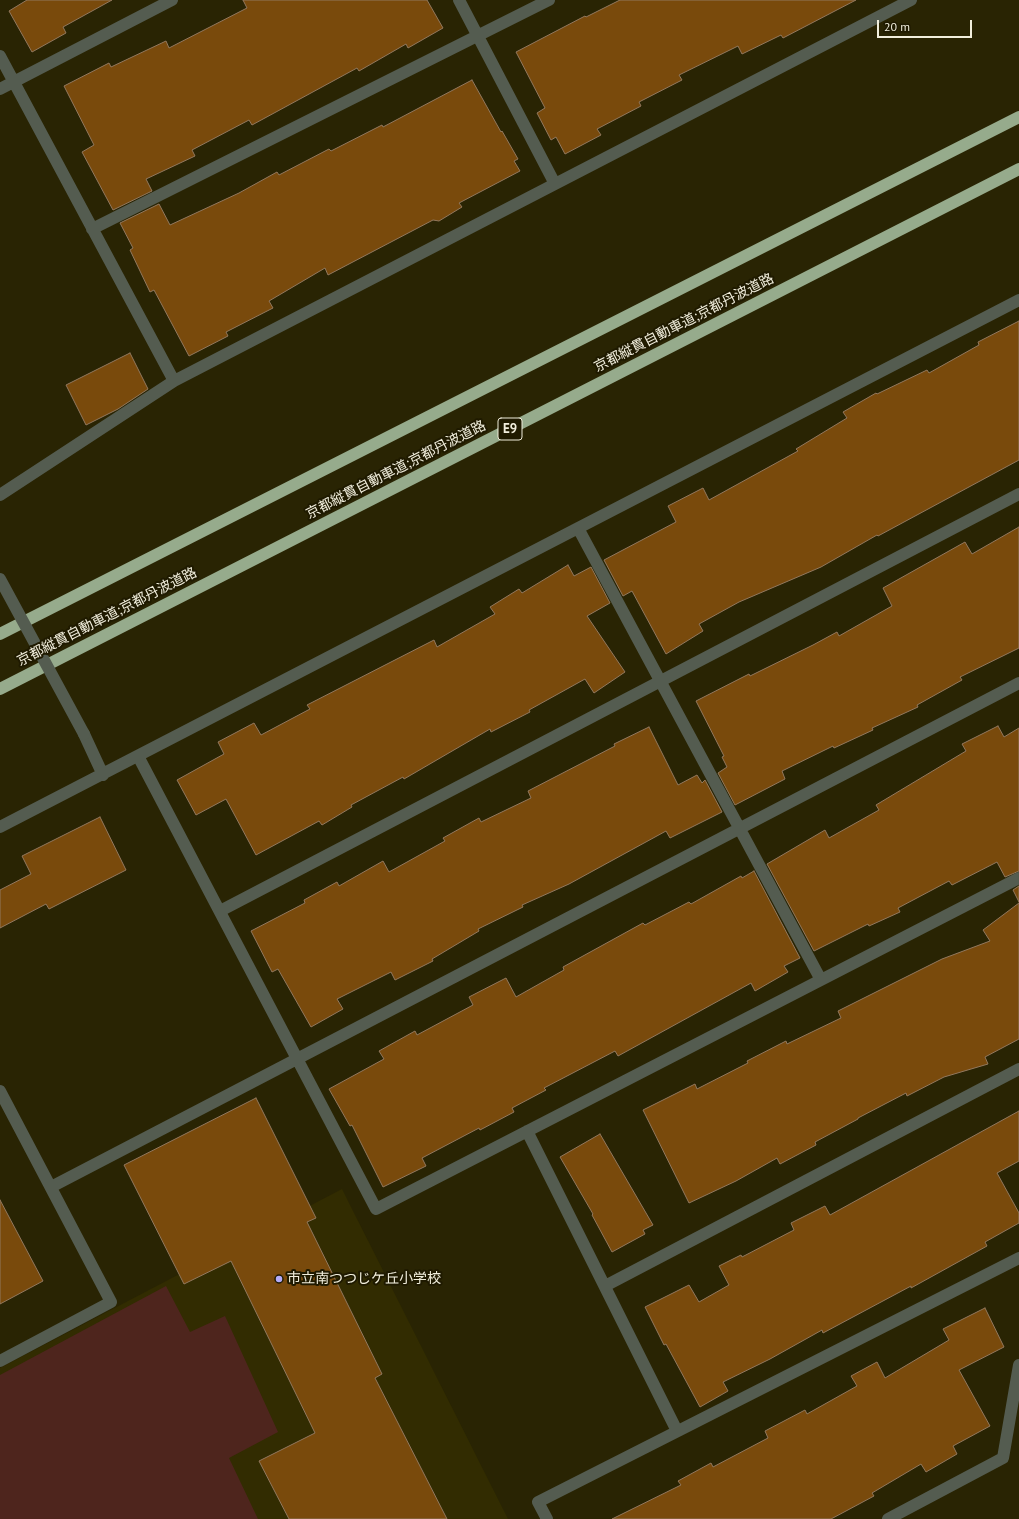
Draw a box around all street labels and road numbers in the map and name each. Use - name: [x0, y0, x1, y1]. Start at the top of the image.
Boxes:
- street label: 京都縦貫自動車道;京都丹波道路: [591, 270, 777, 376]
- street label: 京都縦貫自動車道;京都丹波道路: [303, 417, 489, 523]
- road number: E9: [498, 418, 522, 440]
- street label: 京都縦貫自動車道;京都丹波道路: [14, 564, 200, 670]

